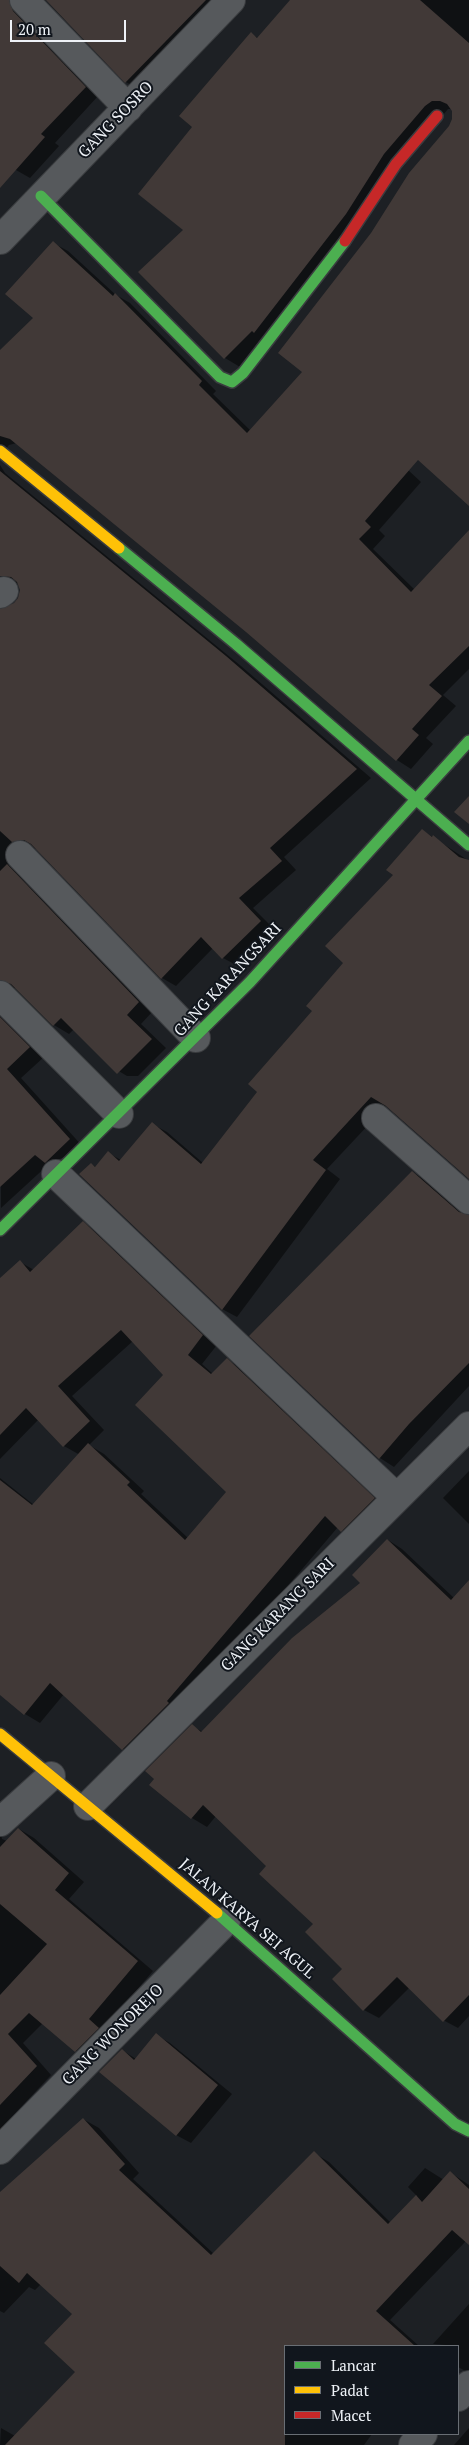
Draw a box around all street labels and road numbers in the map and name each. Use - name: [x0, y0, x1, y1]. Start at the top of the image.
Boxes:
- street label: GANG SOSRO: [75, 78, 157, 162]
- street label: GANG KARANGSARI: [170, 919, 286, 1041]
- street label: GANG KARANG SARI: [217, 1554, 339, 1676]
- street label: JALAN KARYA SEI AGUL: [175, 1855, 319, 1983]
- street label: GANG WONOREJO: [58, 1980, 168, 2090]

